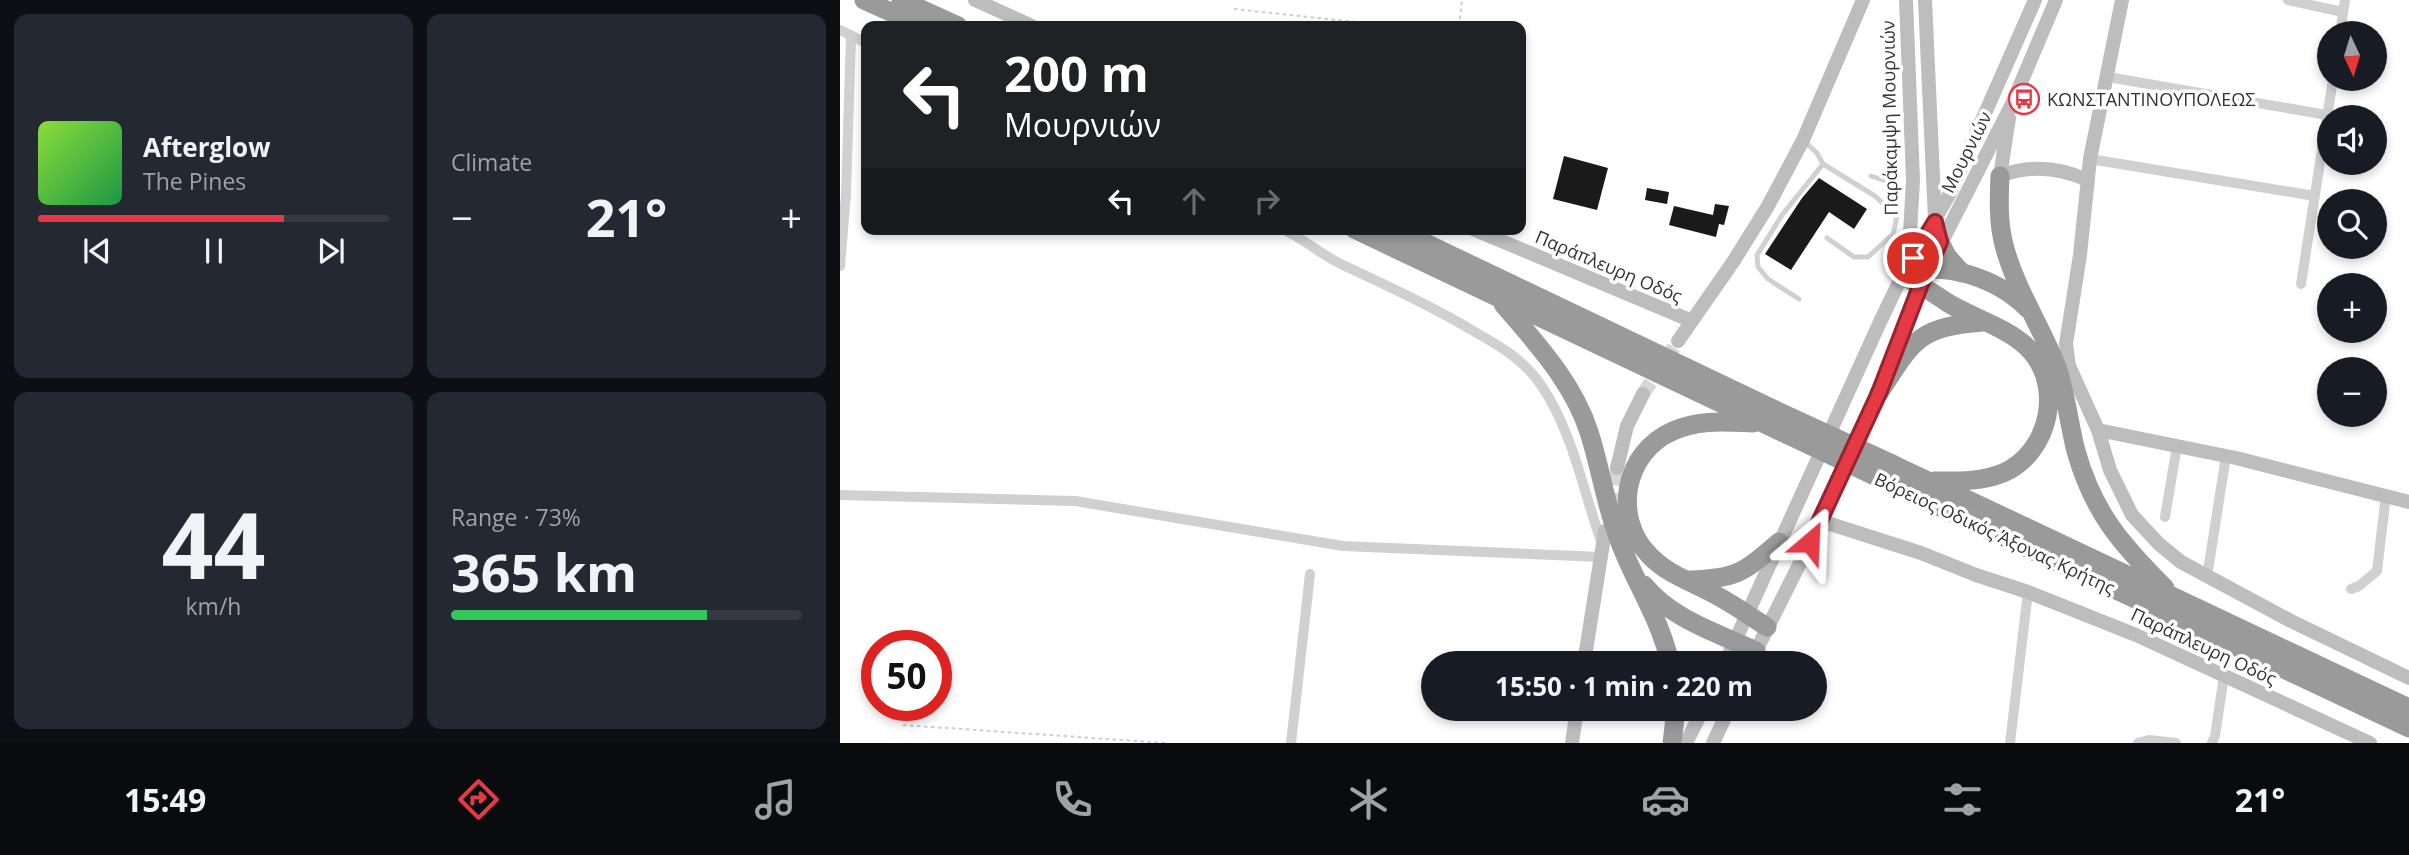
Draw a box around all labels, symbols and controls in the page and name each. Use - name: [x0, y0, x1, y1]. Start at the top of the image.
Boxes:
- street label: Παράκαμψη Μουρνιών: [1875, 20, 1903, 216]
- north arrow: [2317, 21, 2387, 91]
- map controls: [2317, 21, 2387, 427]
- text: 200 m: [1004, 40, 1149, 106]
- icon: left: [889, 49, 980, 140]
- bus stop icon: ΚΩΝΣΤΑΝΤΙΝΟΥΠΟΛΕΩΣ: [2007, 82, 2041, 116]
- place label: ΚΩΝΣΤΑΝΤΙΝΟΥΠΟΛΕΩΣ: [2047, 87, 2255, 111]
- text: Μουρνιών: [1004, 103, 1161, 146]
- button: sound: [2317, 105, 2387, 175]
- street label: Μουρνιών: [1935, 107, 1997, 197]
- text: Afterglow: [143, 129, 270, 165]
- text: Climate: [451, 146, 532, 178]
- text: The Pines: [143, 165, 246, 197]
- text: 21°: [586, 181, 667, 252]
- icon: left: [1102, 182, 1140, 220]
- icon: ahead: [1175, 182, 1213, 220]
- icon: right: [1248, 182, 1286, 220]
- button: search: [2317, 189, 2387, 259]
- text: −: [451, 191, 473, 243]
- text: +: [780, 191, 802, 243]
- street label: Παράπλευρη Οδός: [1532, 224, 1687, 308]
- pin: [1883, 228, 1943, 288]
- icon: previous: [78, 232, 116, 270]
- icon: pause: [195, 232, 233, 270]
- icon: next: [312, 232, 350, 270]
- icon: arrive: [1894, 239, 1932, 277]
- button: +: [2317, 273, 2387, 343]
- button: −: [2317, 357, 2387, 427]
- street label: Βόρειος Οδικός Άξονας Κρήτης: [1871, 467, 2119, 600]
- text: 44: [161, 482, 266, 606]
- text: Range · 73%: [451, 501, 581, 533]
- position arrow: [1773, 505, 1847, 579]
- text: 365 km: [451, 536, 637, 607]
- text: km/h: [186, 590, 241, 622]
- street label: Παράπλευρη Οδός: [2127, 602, 2281, 690]
- speed limit sign: 50: [861, 630, 952, 721]
- text: 15:50 · 1 min · 220 m: [1495, 668, 1753, 704]
- icon: directions: [454, 775, 503, 824]
- icon: music: [751, 775, 800, 824]
- icon: phone: [1048, 775, 1097, 824]
- icon: climate: [1344, 775, 1393, 824]
- icon: car: [1641, 775, 1690, 824]
- icon: filters: [1938, 775, 1987, 824]
- text: 15:49: [124, 778, 206, 821]
- text: 21°: [2235, 778, 2285, 821]

